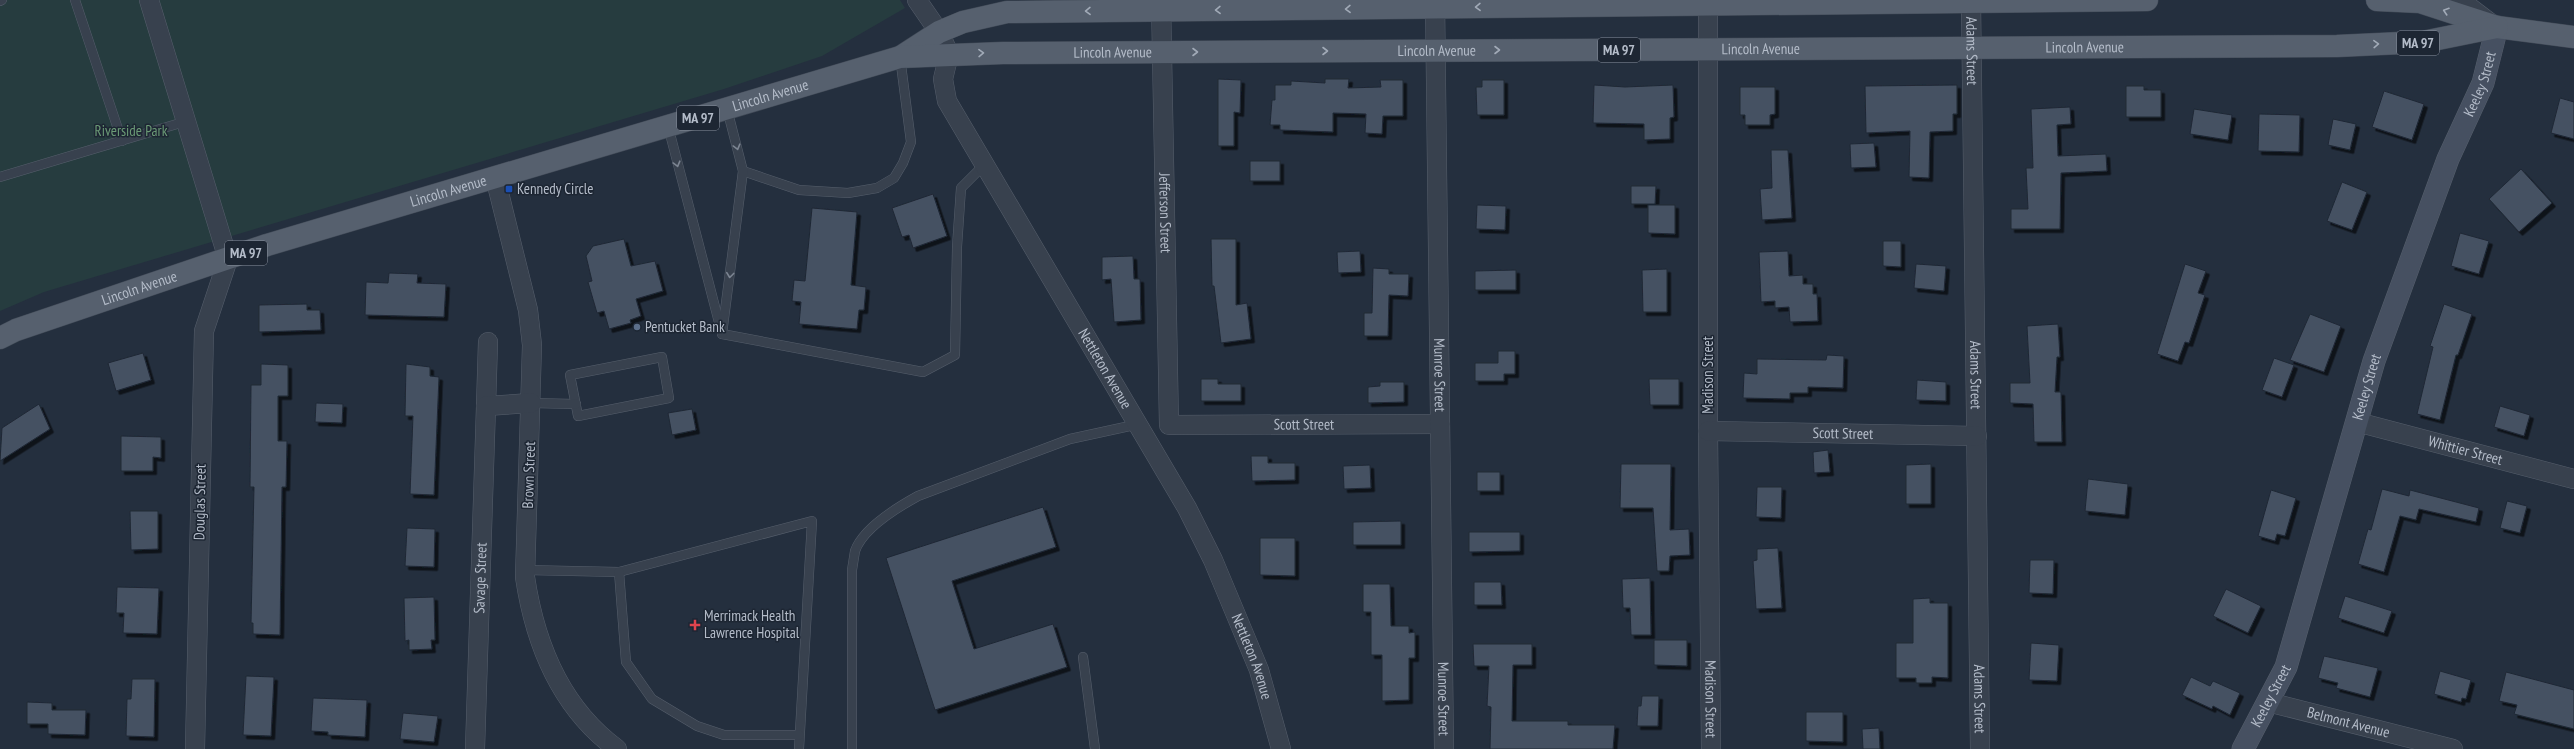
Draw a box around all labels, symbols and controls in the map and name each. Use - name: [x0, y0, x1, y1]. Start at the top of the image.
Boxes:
- one-way arrow: [1475, 3, 1481, 11]
- one-way arrow: [1345, 4, 1351, 13]
- one-way arrow: [1215, 6, 1221, 14]
- one-way arrow: [1085, 7, 1091, 15]
- one-way arrow: [2443, 7, 2450, 16]
- street label: Adams Street: [1962, 16, 1982, 85]
- road number: MA 97: [2397, 31, 2439, 55]
- street label: Lincoln Avenue: [2045, 37, 2124, 57]
- road number: MA 97: [1598, 38, 1640, 62]
- street label: Lincoln Avenue: [1721, 39, 1800, 58]
- one-way arrow: [2373, 40, 2379, 49]
- street label: Lincoln Avenue: [1397, 41, 1476, 60]
- street label: Lincoln Avenue: [1073, 42, 1152, 62]
- one-way arrow: [1494, 46, 1500, 55]
- one-way arrow: [1322, 47, 1328, 55]
- one-way arrow: [1192, 48, 1198, 56]
- one-way arrow: [978, 49, 984, 58]
- street label: Keeley Street: [2459, 49, 2500, 119]
- street label: Lincoln Avenue: [730, 75, 811, 115]
- road number: MA 97: [677, 106, 719, 130]
- park label: Riverside Park: [94, 121, 168, 140]
- one-way arrow: [732, 143, 741, 150]
- one-way arrow: [673, 161, 681, 167]
- street label: Lincoln Avenue: [408, 170, 488, 211]
- street label: Jefferson Street: [1155, 172, 1176, 253]
- place label: Kennedy Circle: [517, 179, 594, 198]
- marker: Kennedy Circle: [504, 184, 514, 194]
- road number: MA 97: [225, 241, 267, 265]
- street label: Lincoln Avenue: [99, 266, 179, 309]
- one-way arrow: [726, 272, 735, 278]
- place label: Pentucket Bank: [645, 317, 725, 336]
- marker: Pentucket Bank: [632, 322, 642, 332]
- street label: Nettleton Avenue: [1074, 325, 1136, 412]
- street label: Madison Street: [1698, 336, 1717, 414]
- street label: Munroe Street: [1430, 338, 1450, 412]
- street label: Adams Street: [1966, 340, 1986, 409]
- street label: Keeley Street: [2348, 351, 2385, 422]
- street label: Scott Street: [1274, 414, 1334, 434]
- street label: Scott Street: [1813, 423, 1873, 443]
- street label: Whittier Street: [2426, 431, 2505, 469]
- street label: Brown Street: [518, 441, 539, 509]
- street label: Douglas Street: [189, 464, 210, 540]
- street label: Savage Street: [469, 542, 491, 614]
- place label: Merrimack Health Lawrence Hospital: [704, 606, 800, 642]
- street label: Nettleton Avenue: [1228, 611, 1277, 701]
- marker: Merrimack Health Lawrence Hospital: [689, 619, 701, 631]
- street label: Madison Street: [1701, 660, 1721, 738]
- street label: Keeley Street: [2246, 661, 2295, 730]
- street label: Munroe Street: [1434, 662, 1454, 736]
- street label: Adams Street: [1970, 664, 1990, 733]
- street label: Belmont Avenue: [2305, 702, 2392, 742]

